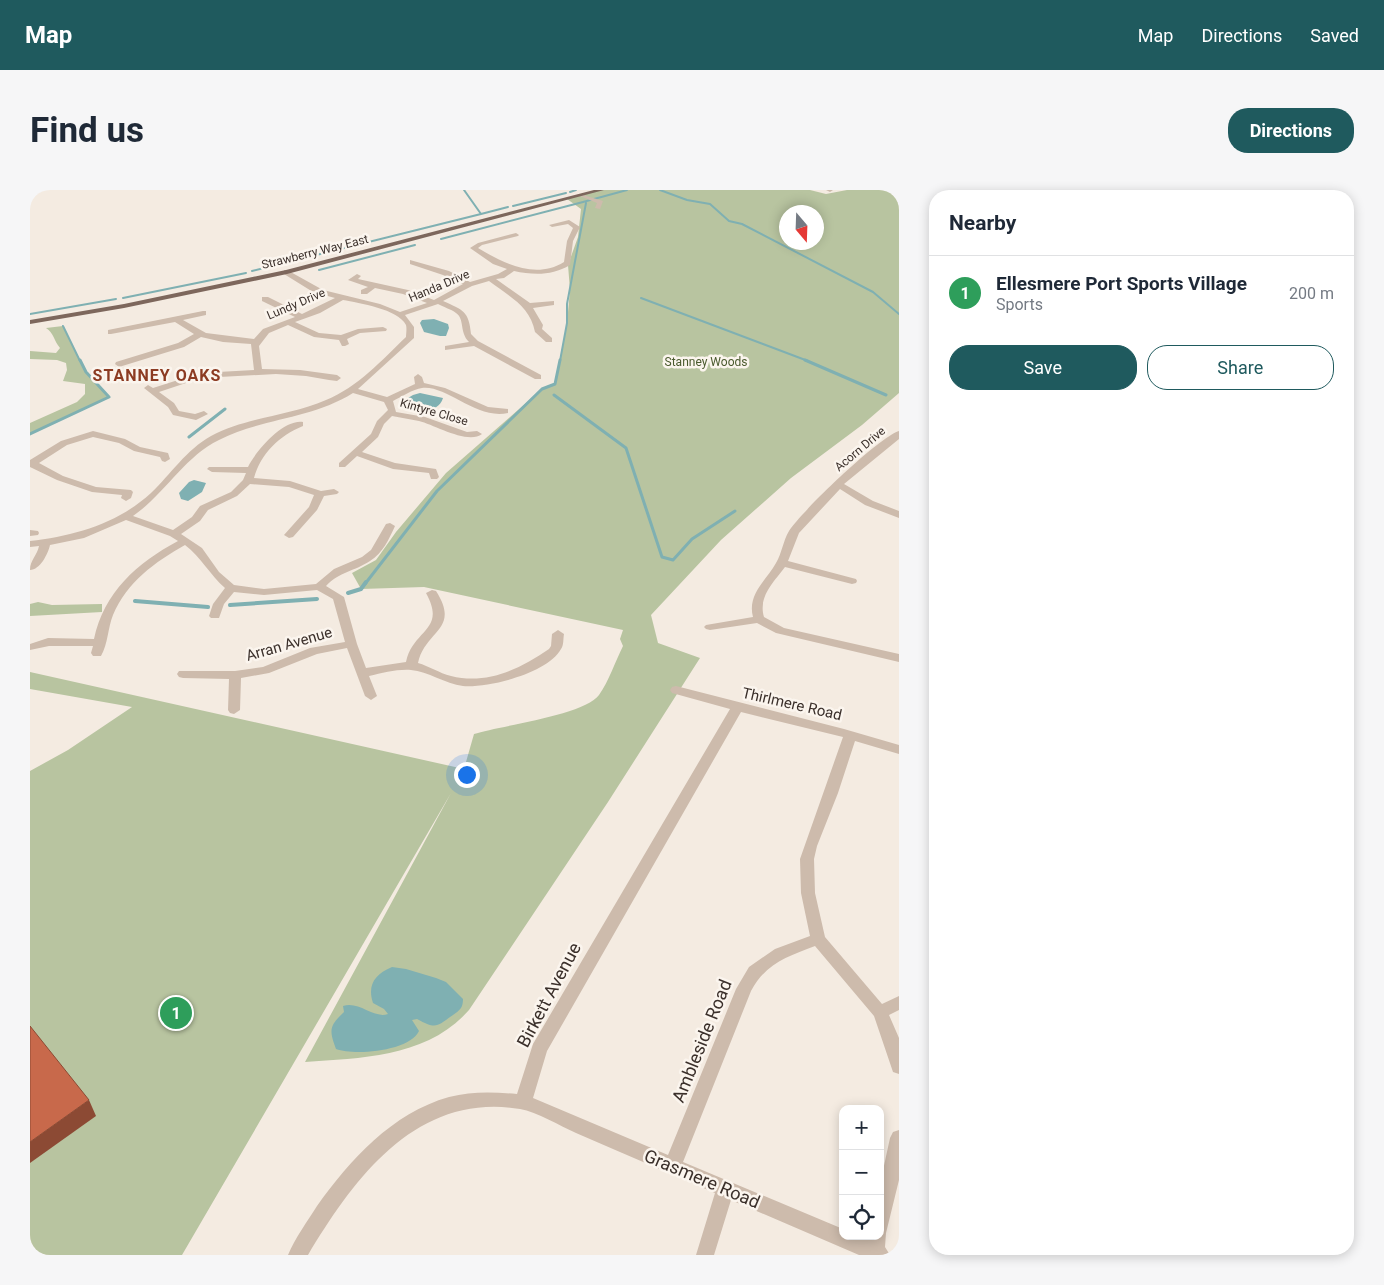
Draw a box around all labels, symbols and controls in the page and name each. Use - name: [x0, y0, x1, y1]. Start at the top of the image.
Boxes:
- text: Map: [25, 21, 72, 49]
- text: Map: [1138, 25, 1173, 46]
- text: Directions: [1201, 25, 1282, 46]
- text: Saved: [1310, 25, 1359, 46]
- button: Directions: [1228, 108, 1354, 153]
- text: Find us: [30, 110, 144, 151]
- north arrow: [779, 205, 824, 250]
- text: Nearby: [949, 211, 1016, 235]
- street label: Strawberry Way East: [260, 232, 370, 272]
- street label: Handa Drive: [406, 267, 472, 305]
- text: Ellesmere Port Sports Village: [996, 272, 1247, 295]
- text: 1: [960, 284, 970, 303]
- text: 200 m: [1289, 284, 1334, 303]
- street label: Lundy Drive: [265, 285, 327, 323]
- text: Sports: [996, 295, 1043, 314]
- button: Save: [949, 345, 1137, 390]
- button: Share: [1147, 345, 1334, 390]
- park label: Stanney Woods: [665, 355, 747, 369]
- district label: STANNEY OAKS: [93, 366, 221, 385]
- street label: Kintyre Close: [398, 396, 470, 428]
- street label: Acorn Drive: [832, 424, 888, 474]
- street label: Arran Avenue: [244, 623, 334, 665]
- street label: Thirlmere Road: [740, 684, 844, 724]
- your location: [454, 762, 480, 788]
- street label: Birkett Avenue: [512, 939, 585, 1051]
- street label: Ambleside Road: [667, 976, 736, 1105]
- pin: 1: [160, 994, 192, 1032]
- map controls: [839, 1105, 884, 1240]
- button: +: [839, 1105, 884, 1150]
- street label: Grasmere Road: [641, 1145, 763, 1212]
- button: −: [839, 1150, 884, 1195]
- button: locate: [839, 1195, 884, 1240]

